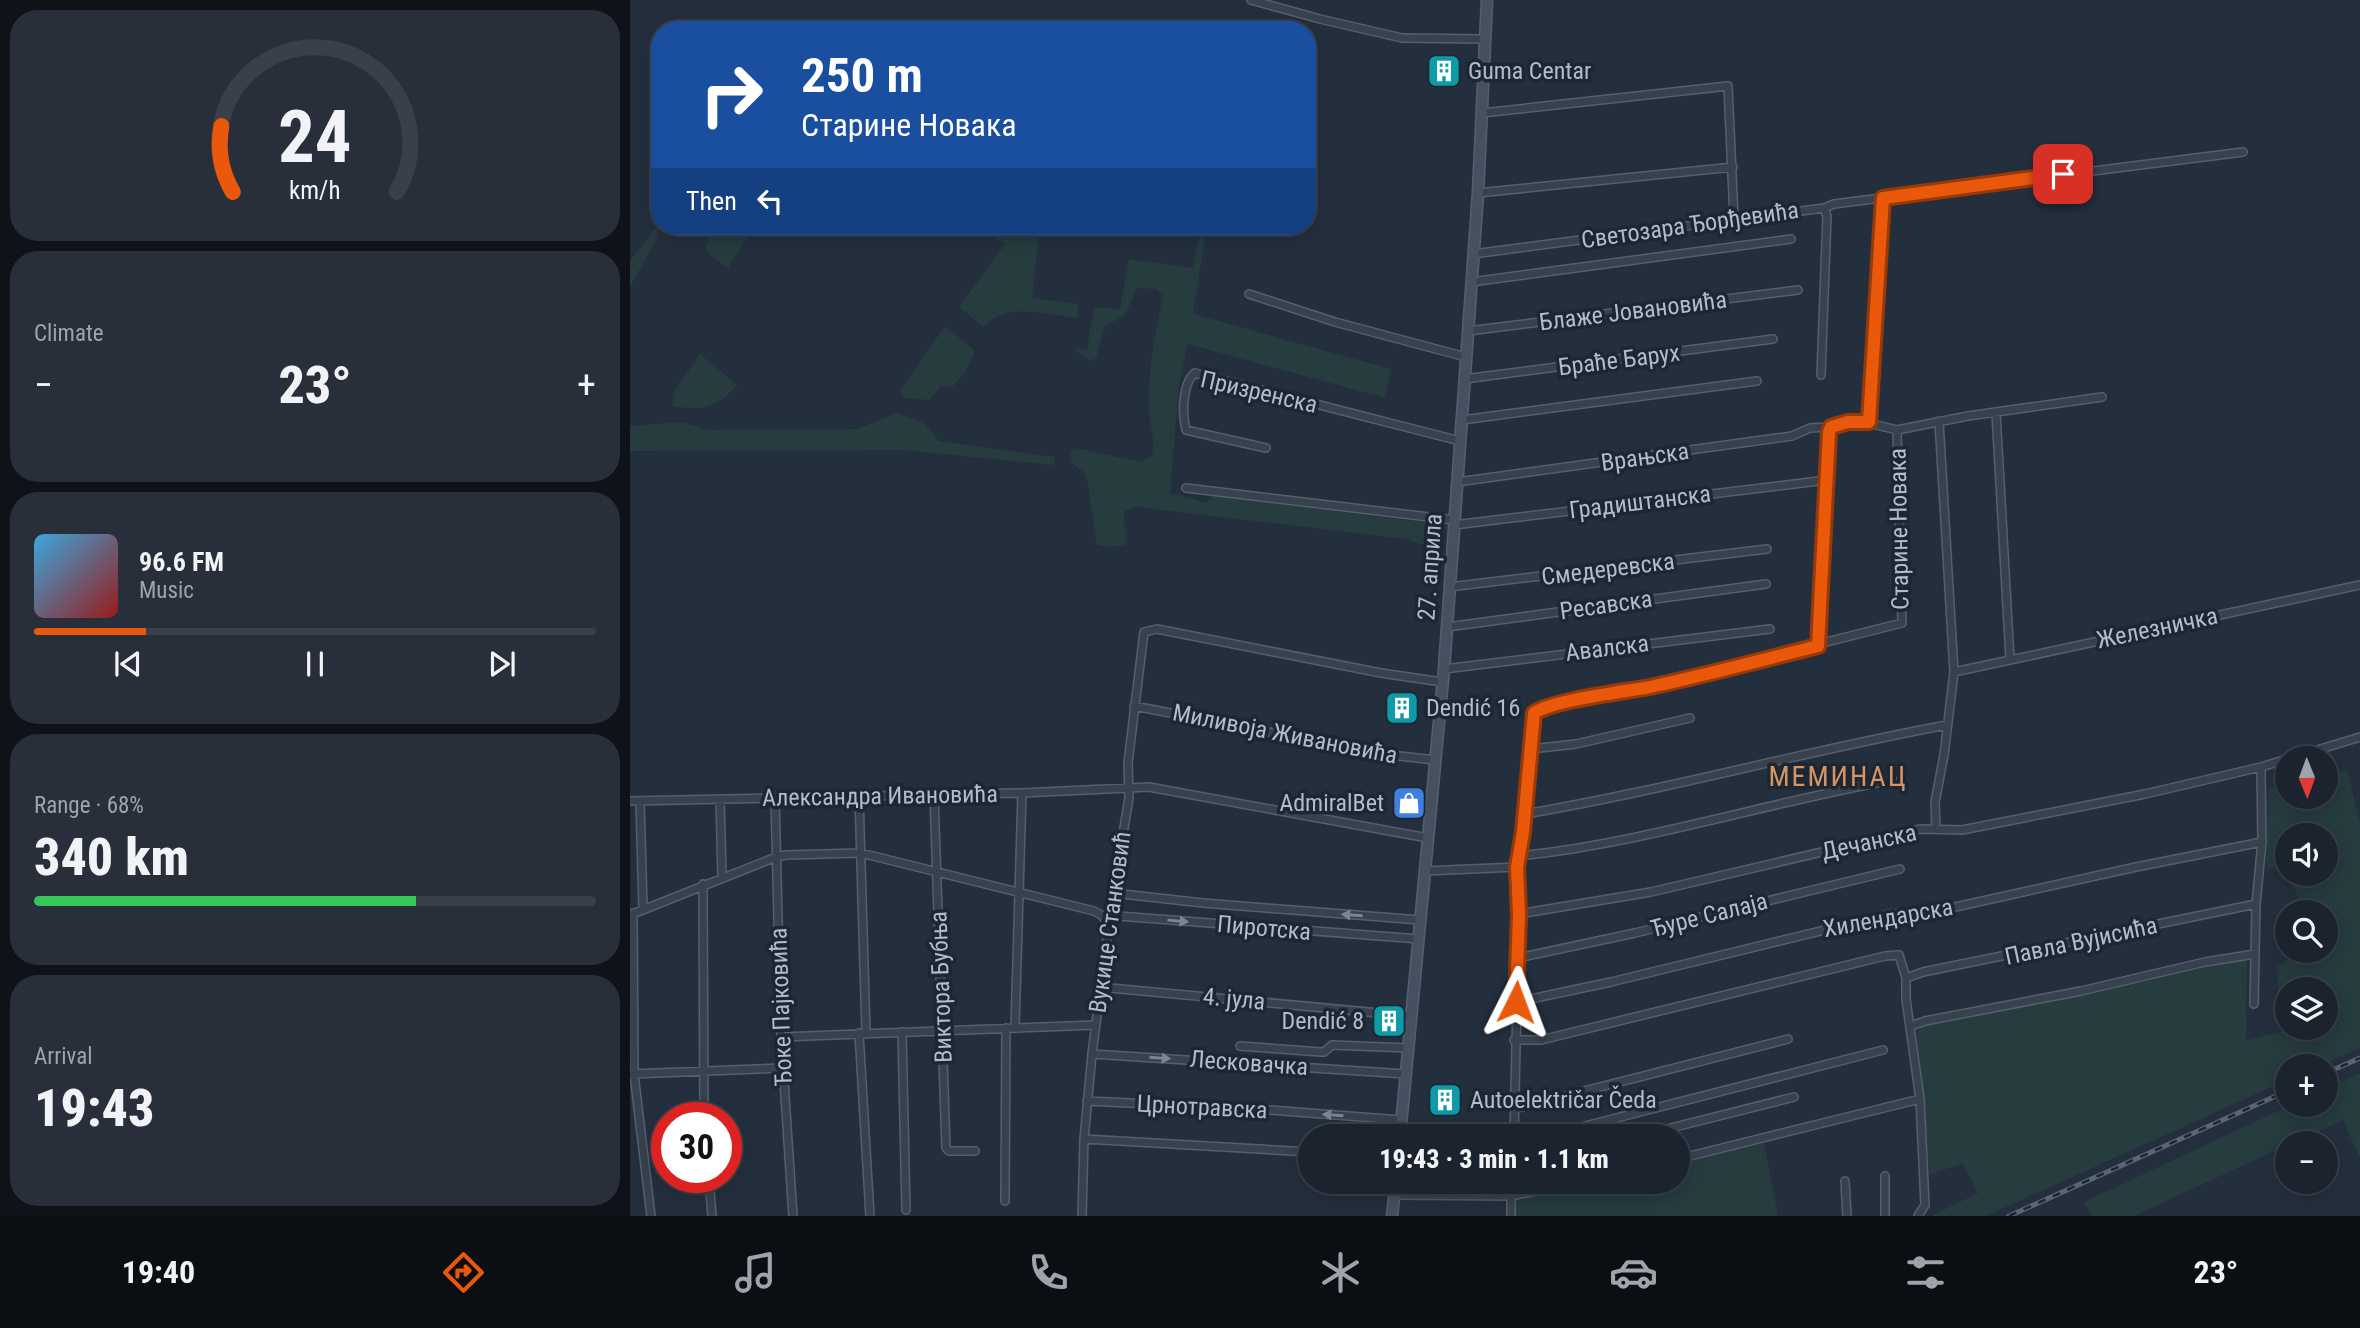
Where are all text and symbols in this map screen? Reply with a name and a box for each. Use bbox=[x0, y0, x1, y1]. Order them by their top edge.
text: 250 m bbox=[801, 47, 923, 104]
icon: right bbox=[686, 49, 777, 140]
building icon: Guma Centar bbox=[1425, 52, 1463, 90]
place label: Guma Centar bbox=[1468, 57, 1591, 85]
text: 24 bbox=[278, 94, 352, 180]
text: Старине Новака bbox=[801, 106, 1017, 144]
pin bbox=[2033, 144, 2093, 204]
icon: arrive bbox=[2044, 155, 2082, 193]
text: km/h bbox=[289, 175, 341, 204]
icon: left bbox=[751, 182, 789, 220]
text: Then bbox=[686, 186, 737, 216]
street label: Светозара Ђорђевића bbox=[1579, 196, 1801, 254]
street label: Блаже Јовановића bbox=[1538, 286, 1728, 336]
text: Climate bbox=[34, 320, 104, 347]
street label: Браће Барух bbox=[1557, 339, 1681, 381]
text: 23° bbox=[278, 355, 352, 416]
text: − bbox=[34, 363, 53, 407]
text: + bbox=[577, 363, 596, 407]
street label: Призренска bbox=[1198, 365, 1320, 419]
street label: Врањска bbox=[1599, 437, 1691, 477]
street label: Старине Новака bbox=[1884, 448, 1914, 610]
street label: Градиштанска bbox=[1568, 479, 1712, 525]
street label: 27. априла bbox=[1412, 513, 1448, 621]
text: 96.6 FM bbox=[139, 547, 224, 577]
street label: Смедеревска bbox=[1540, 547, 1676, 591]
text: Music bbox=[139, 577, 194, 604]
street label: Ресавска bbox=[1558, 585, 1654, 625]
street label: Железничка bbox=[2094, 602, 2220, 654]
street label: Авалска bbox=[1564, 629, 1650, 667]
icon: previous bbox=[109, 645, 147, 683]
icon: pause bbox=[296, 645, 334, 683]
icon: next bbox=[483, 645, 521, 683]
building icon: Dendić 16 bbox=[1383, 689, 1421, 727]
place label: Dendić 16 bbox=[1426, 694, 1520, 722]
street label: Миливоја Живановића bbox=[1170, 698, 1400, 770]
north arrow bbox=[2275, 746, 2338, 808]
map controls bbox=[2275, 746, 2338, 1194]
district label: МЕМИНАЦ bbox=[1768, 760, 1908, 793]
street label: Александра Ивановића bbox=[762, 780, 998, 812]
shop icon: AdmiralBet bbox=[1390, 784, 1428, 822]
place label: AdmiralBet bbox=[1279, 789, 1384, 817]
text: Range · 68% bbox=[34, 792, 144, 819]
street label: Дечанска bbox=[1819, 818, 1919, 866]
button: sound bbox=[2275, 823, 2338, 886]
text: 340 km bbox=[34, 827, 189, 888]
street label: Вукице Станковић bbox=[1083, 829, 1137, 1015]
street label: Ђуре Салаја bbox=[1648, 887, 1770, 943]
street label: Хилендарска bbox=[1821, 893, 1955, 943]
button: search bbox=[2275, 900, 2338, 963]
one-way arrow bbox=[1341, 909, 1363, 920]
street label: Пиротска bbox=[1216, 910, 1312, 946]
street label: Виктора Бубња bbox=[924, 911, 958, 1063]
street label: Павла Вујисића bbox=[2002, 911, 2160, 971]
one-way arrow bbox=[1167, 916, 1189, 927]
street label: Ђоке Пајковића bbox=[764, 927, 798, 1087]
position arrow bbox=[1479, 965, 1553, 1039]
button: layers bbox=[2275, 977, 2338, 1040]
street label: 4. јула bbox=[1202, 982, 1266, 1016]
building icon: Dendić 8 bbox=[1370, 1002, 1408, 1040]
place label: Dendić 8 bbox=[1282, 1007, 1364, 1035]
text: Arrival bbox=[34, 1043, 93, 1070]
street label: Лесковачка bbox=[1189, 1045, 1309, 1081]
one-way arrow bbox=[1149, 1052, 1171, 1063]
button: + bbox=[2275, 1054, 2338, 1117]
text: 19:43 bbox=[34, 1078, 154, 1139]
building icon: Autoelektričar Čeda bbox=[1426, 1081, 1464, 1119]
place label: Autoelektričar Čeda bbox=[1470, 1085, 1657, 1114]
street label: Црнотравска bbox=[1136, 1090, 1268, 1124]
speed limit sign: 30 bbox=[651, 1102, 742, 1193]
one-way arrow bbox=[1322, 1109, 1344, 1120]
button: − bbox=[2275, 1131, 2338, 1194]
text: 19:43 · 3 min · 1.1 km bbox=[1379, 1144, 1609, 1174]
icon: directions bbox=[439, 1248, 488, 1297]
icon: music bbox=[731, 1248, 780, 1297]
icon: phone bbox=[1024, 1248, 1073, 1297]
icon: climate bbox=[1316, 1248, 1365, 1297]
icon: car bbox=[1609, 1248, 1658, 1297]
icon: filters bbox=[1901, 1248, 1950, 1297]
text: 19:40 bbox=[122, 1253, 195, 1291]
text: 23° bbox=[2193, 1253, 2238, 1291]

